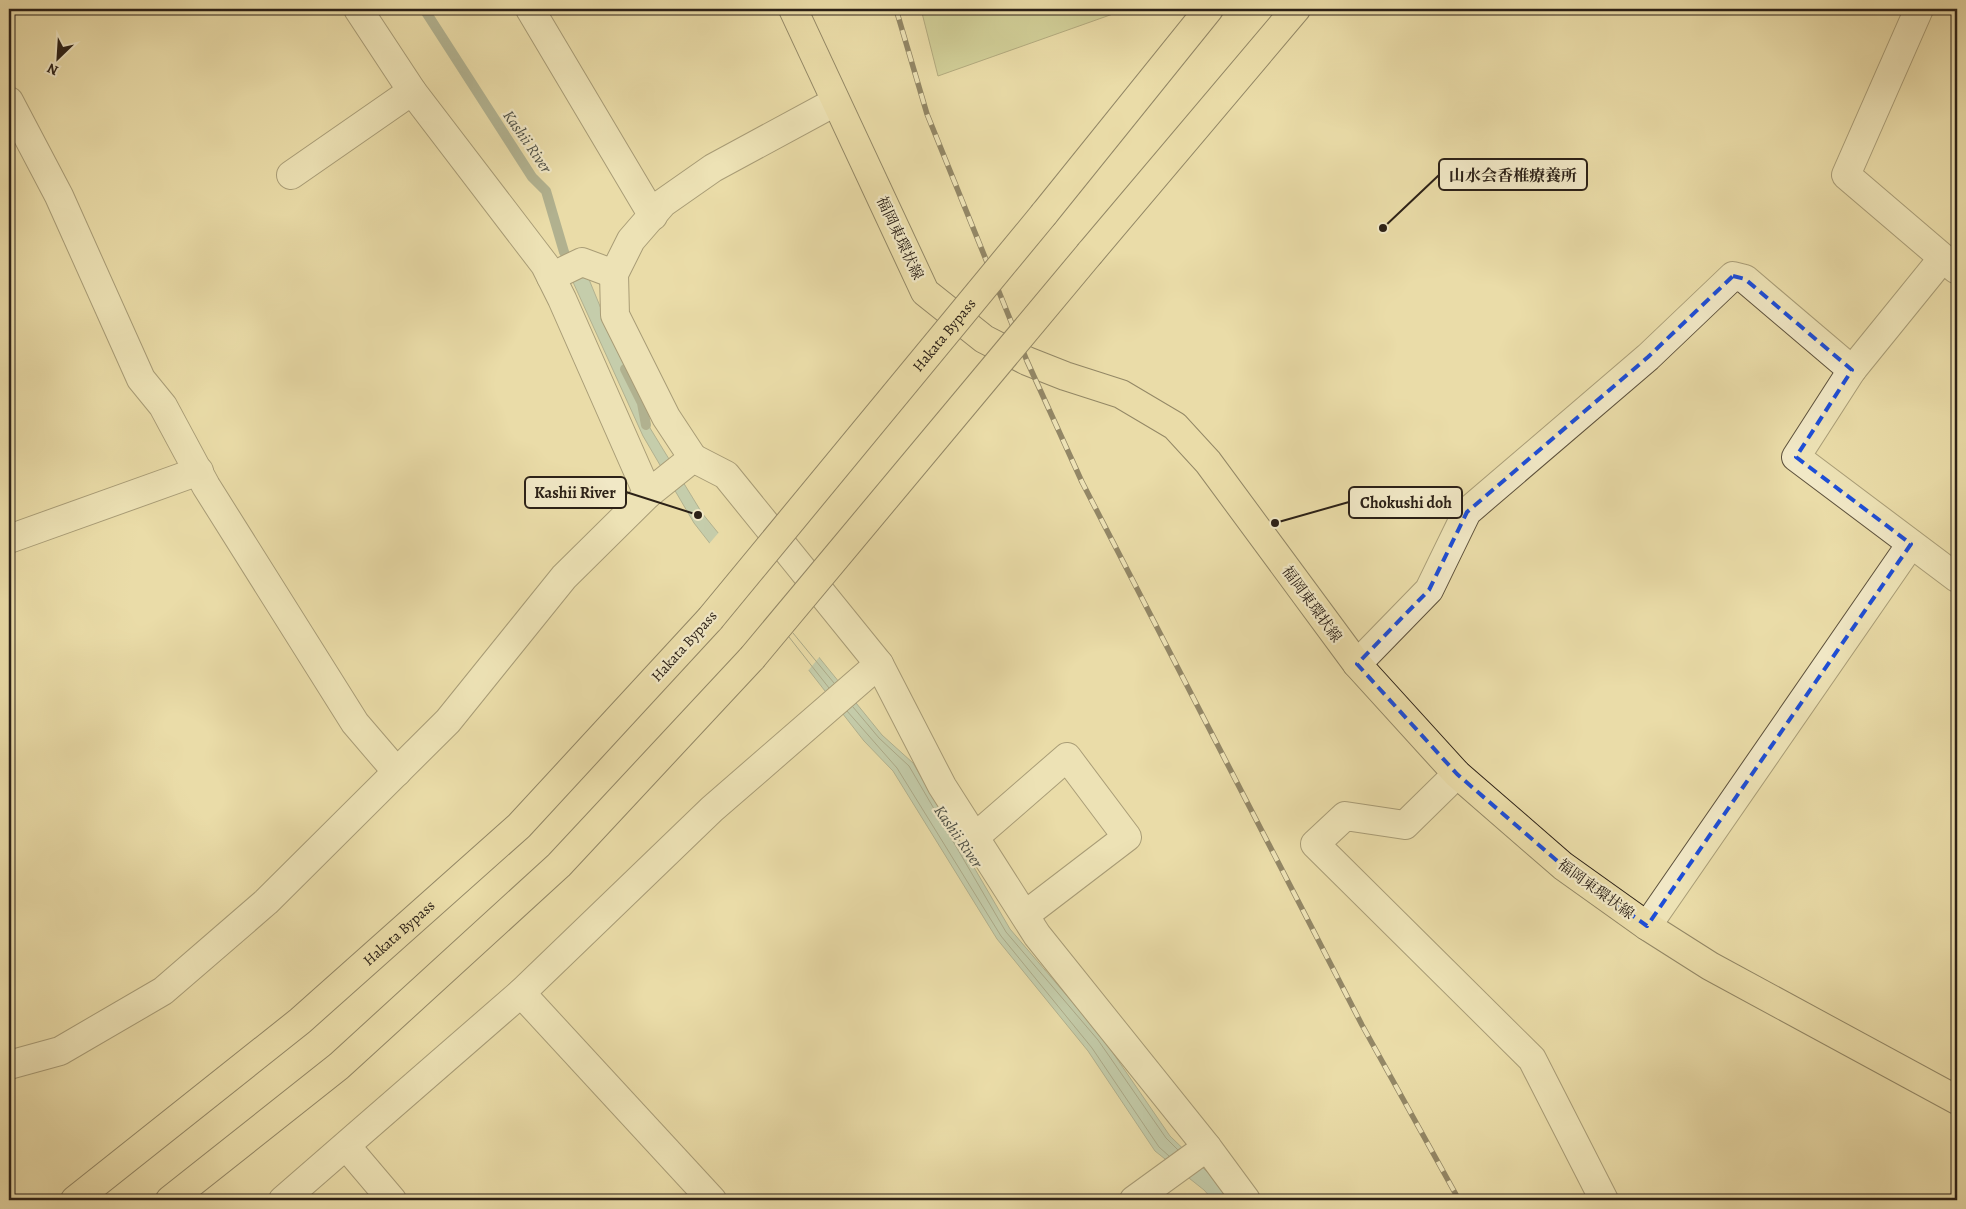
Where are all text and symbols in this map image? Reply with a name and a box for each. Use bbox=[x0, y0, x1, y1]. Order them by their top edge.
north arrow bbox=[32, 32, 82, 82]
text: N bbox=[44, 59, 61, 80]
water label: Kashii River bbox=[497, 106, 557, 178]
callout: 山水会香椎療養所 bbox=[1439, 159, 1587, 190]
text: 山水会香椎療養所 bbox=[1449, 165, 1577, 187]
street label: 福岡東環状線 bbox=[872, 193, 928, 283]
street label: Hakata Bypass bbox=[908, 294, 980, 376]
callout: Kashii River bbox=[525, 477, 626, 508]
text: Kashii River bbox=[534, 482, 616, 504]
callout: Chokushi doh bbox=[1349, 487, 1462, 518]
text: Chokushi doh bbox=[1360, 492, 1452, 514]
street label: 福岡東環状線 bbox=[1277, 562, 1347, 646]
street label: Hakata Bypass bbox=[647, 606, 721, 686]
water label: Kashii River bbox=[928, 801, 988, 873]
street label: 福岡東環状線 bbox=[1554, 854, 1638, 924]
street label: Hakata Bypass bbox=[359, 896, 439, 970]

